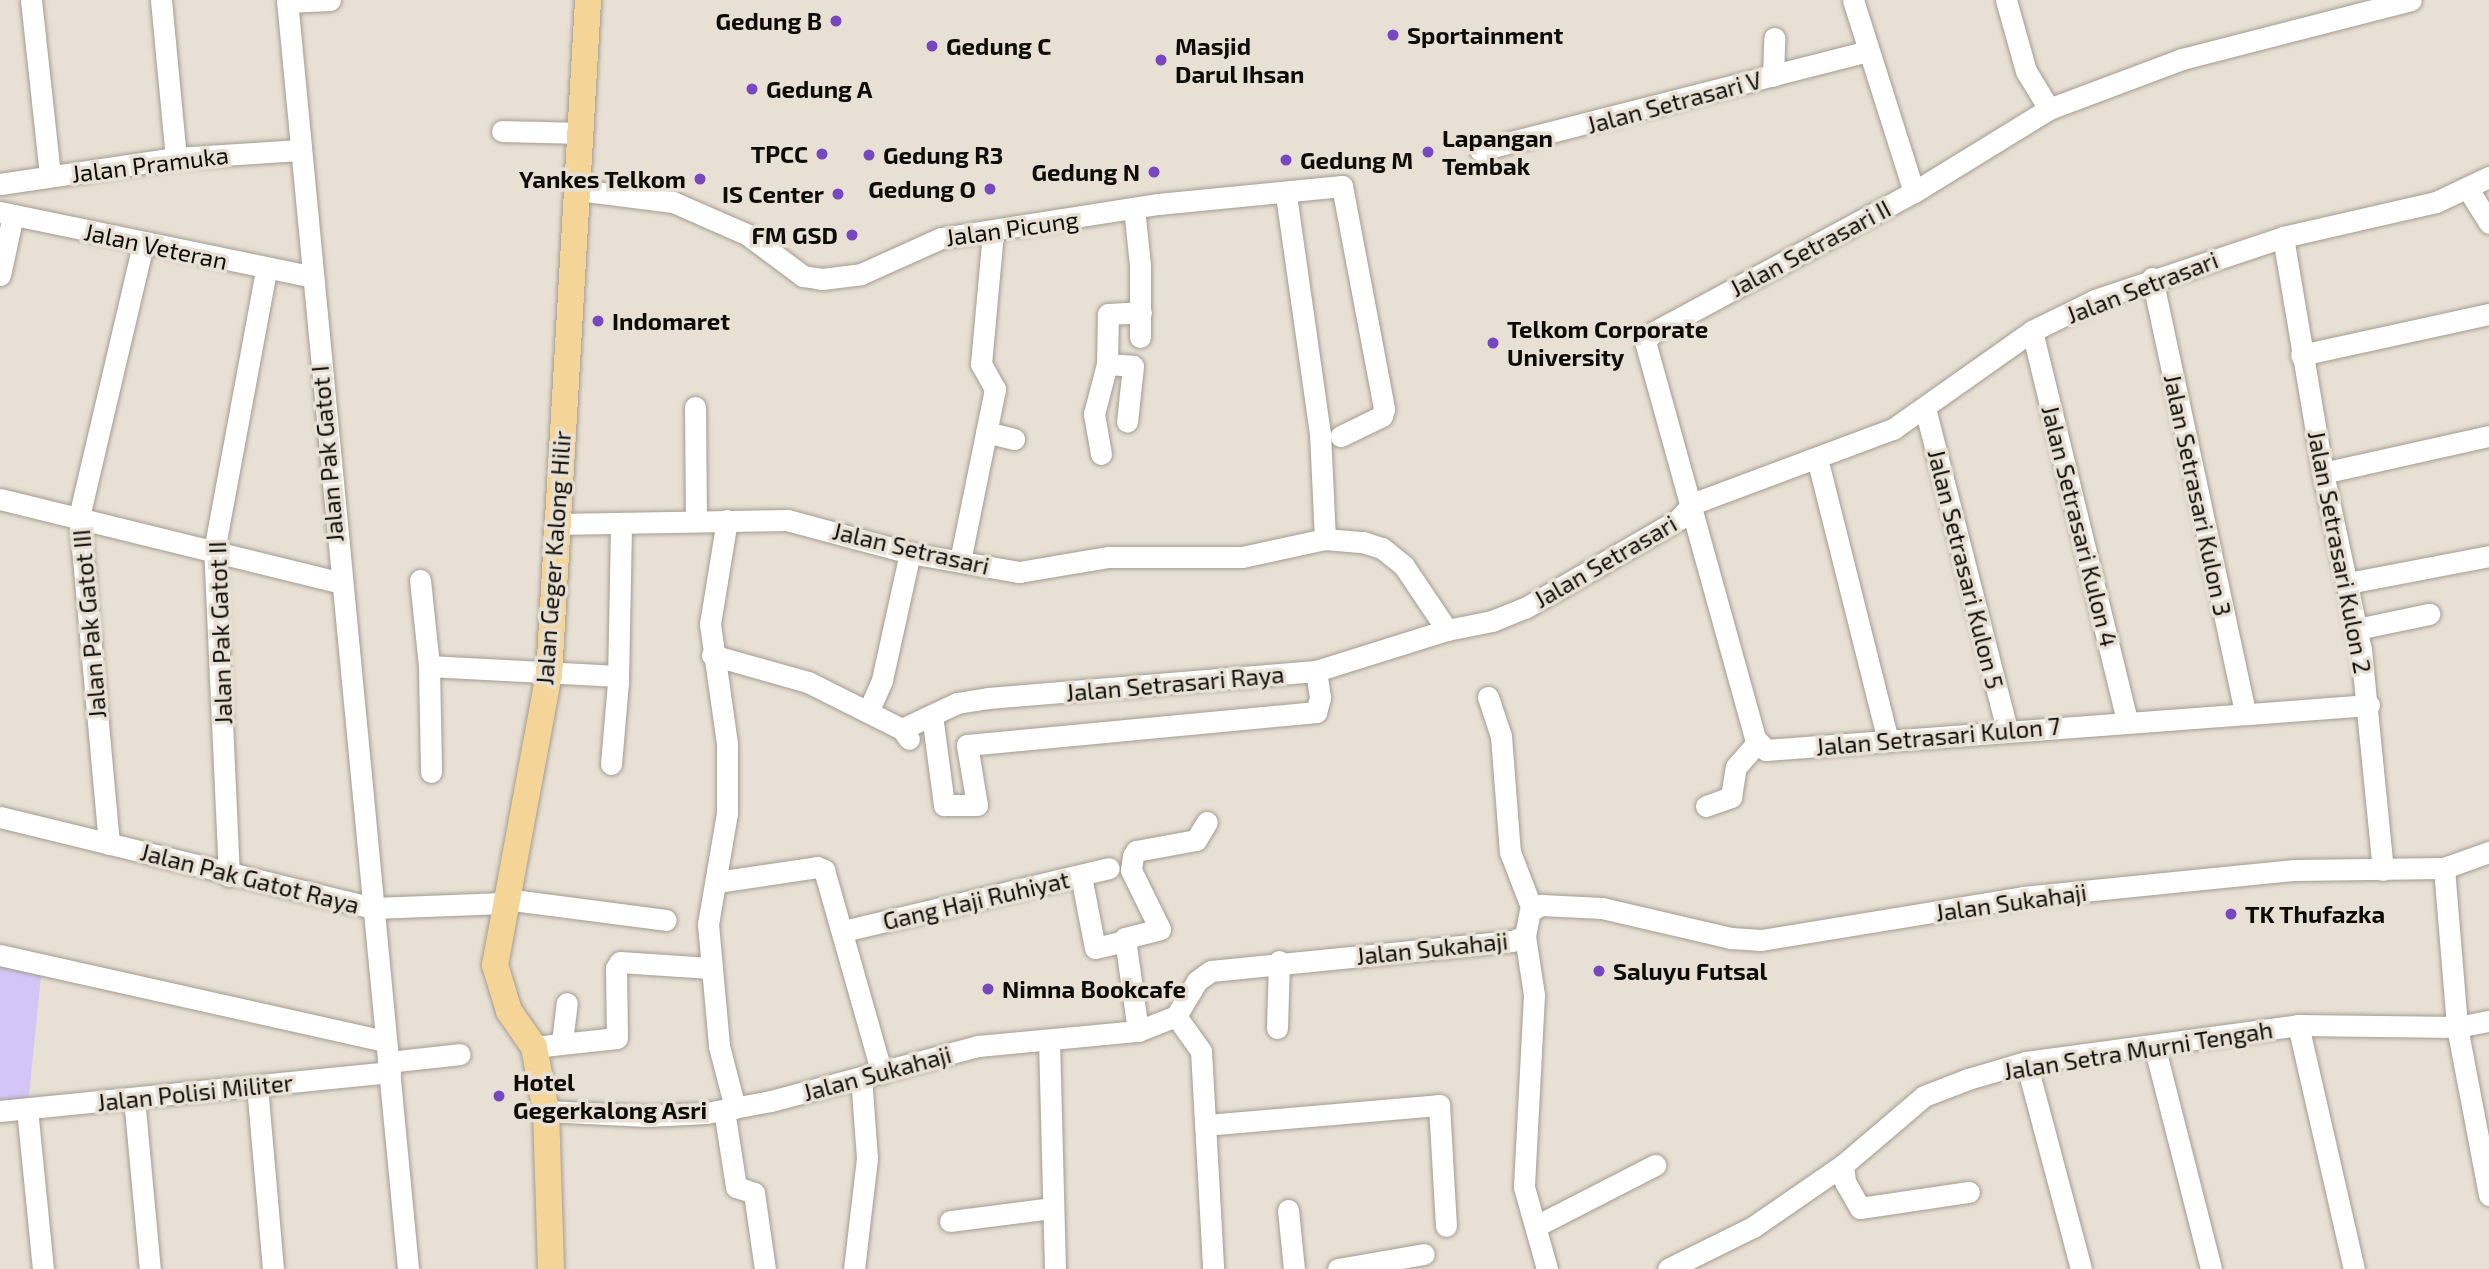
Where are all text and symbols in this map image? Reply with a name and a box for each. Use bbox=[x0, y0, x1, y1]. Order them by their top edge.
place label: Gedung B bbox=[715, 7, 822, 35]
marker: Gedung B bbox=[828, 13, 844, 29]
place label: Sportainment bbox=[1407, 21, 1563, 49]
marker: Sportainment bbox=[1385, 27, 1401, 43]
place label: Gedung C bbox=[946, 32, 1051, 60]
place label: Masjid Darul Ihsan bbox=[1175, 32, 1305, 88]
marker: Gedung C bbox=[924, 38, 940, 54]
marker: Masjid Darul Ihsan bbox=[1153, 52, 1169, 68]
street label: Jalan Setrasari V bbox=[1583, 65, 1765, 139]
place label: Gedung A bbox=[766, 75, 873, 103]
marker: Gedung A bbox=[744, 81, 760, 97]
place label: Lapangan Tembak bbox=[1442, 124, 1553, 180]
street label: Jalan Pramuka bbox=[70, 140, 230, 188]
place label: TPCC bbox=[751, 140, 808, 168]
place label: Gedung R3 bbox=[883, 141, 1003, 169]
marker: Lapangan Tembak bbox=[1420, 144, 1436, 160]
marker: TPCC bbox=[814, 146, 830, 162]
place label: Gedung M bbox=[1300, 146, 1413, 174]
marker: Gedung R3 bbox=[861, 147, 877, 163]
marker: Gedung M bbox=[1278, 152, 1294, 168]
place label: Gedung N bbox=[1031, 158, 1140, 186]
marker: Gedung N bbox=[1146, 164, 1162, 180]
place label: Yankes Telkom bbox=[519, 165, 686, 193]
marker: Yankes Telkom bbox=[692, 171, 708, 187]
place label: Gedung O bbox=[868, 175, 976, 203]
place label: IS Center bbox=[722, 180, 824, 208]
marker: Gedung O bbox=[982, 181, 998, 197]
marker: IS Center bbox=[830, 186, 846, 202]
street label: Jalan Setrasari II bbox=[1725, 193, 1895, 303]
street label: Jalan Picung bbox=[944, 204, 1080, 252]
street label: Jalan Veteran bbox=[81, 217, 231, 275]
place label: FM GSD bbox=[751, 221, 838, 249]
marker: FM GSD bbox=[844, 227, 860, 243]
street label: Jalan Setrasari bbox=[2062, 245, 2222, 329]
place label: Indomaret bbox=[612, 307, 730, 335]
marker: Indomaret bbox=[590, 313, 606, 329]
place label: Telkom Corporate University bbox=[1507, 315, 1708, 371]
marker: Telkom Corporate University bbox=[1485, 335, 1501, 351]
street label: Jalan Pak Gatot I bbox=[305, 364, 349, 544]
street label: Jalan Setrasari Kulon 3 bbox=[2158, 371, 2238, 619]
street label: Jalan Setrasari Kulon 4 bbox=[2036, 402, 2124, 650]
street label: Jalan Setrasari Kulon 2 bbox=[2302, 428, 2378, 676]
street label: Jalan Geger Kalong Hilir bbox=[530, 430, 576, 686]
street label: Jalan Setrasari Kulon 5 bbox=[1922, 446, 2010, 692]
street label: Jalan Setrasari bbox=[1528, 508, 1682, 614]
street label: Jalan Setrasari bbox=[830, 516, 992, 580]
street label: Jalan Pak Gatot III bbox=[66, 528, 112, 720]
street label: Jalan Pak Gatot II bbox=[202, 541, 238, 725]
street label: Jalan Setrasari Raya bbox=[1065, 659, 1285, 707]
street label: Jalan Setrasari Kulon 7 bbox=[1814, 711, 2062, 761]
street label: Jalan Pak Gatot Raya bbox=[137, 837, 363, 919]
street label: Gang Haji Ruhiyat bbox=[880, 865, 1072, 935]
street label: Jalan Sukahaji bbox=[1933, 877, 2089, 927]
place label: TK Thufazka bbox=[2245, 900, 2386, 928]
marker: TK Thufazka bbox=[2223, 906, 2239, 922]
street label: Jalan Sukahaji bbox=[1355, 926, 1509, 970]
place label: Saluyu Futsal bbox=[1613, 957, 1767, 985]
marker: Saluyu Futsal bbox=[1591, 963, 1607, 979]
place label: Nimna Bookcafe bbox=[1002, 975, 1186, 1003]
marker: Nimna Bookcafe bbox=[980, 981, 996, 997]
street label: Jalan Setra Murni Tengah bbox=[2001, 1014, 2275, 1086]
street label: Jalan Sukahaji bbox=[800, 1039, 954, 1107]
street label: Jalan Polisi Militer bbox=[96, 1067, 294, 1117]
place label: Hotel Gegerkalong Asri bbox=[513, 1068, 708, 1124]
marker: Hotel Gegerkalong Asri bbox=[491, 1088, 507, 1104]

